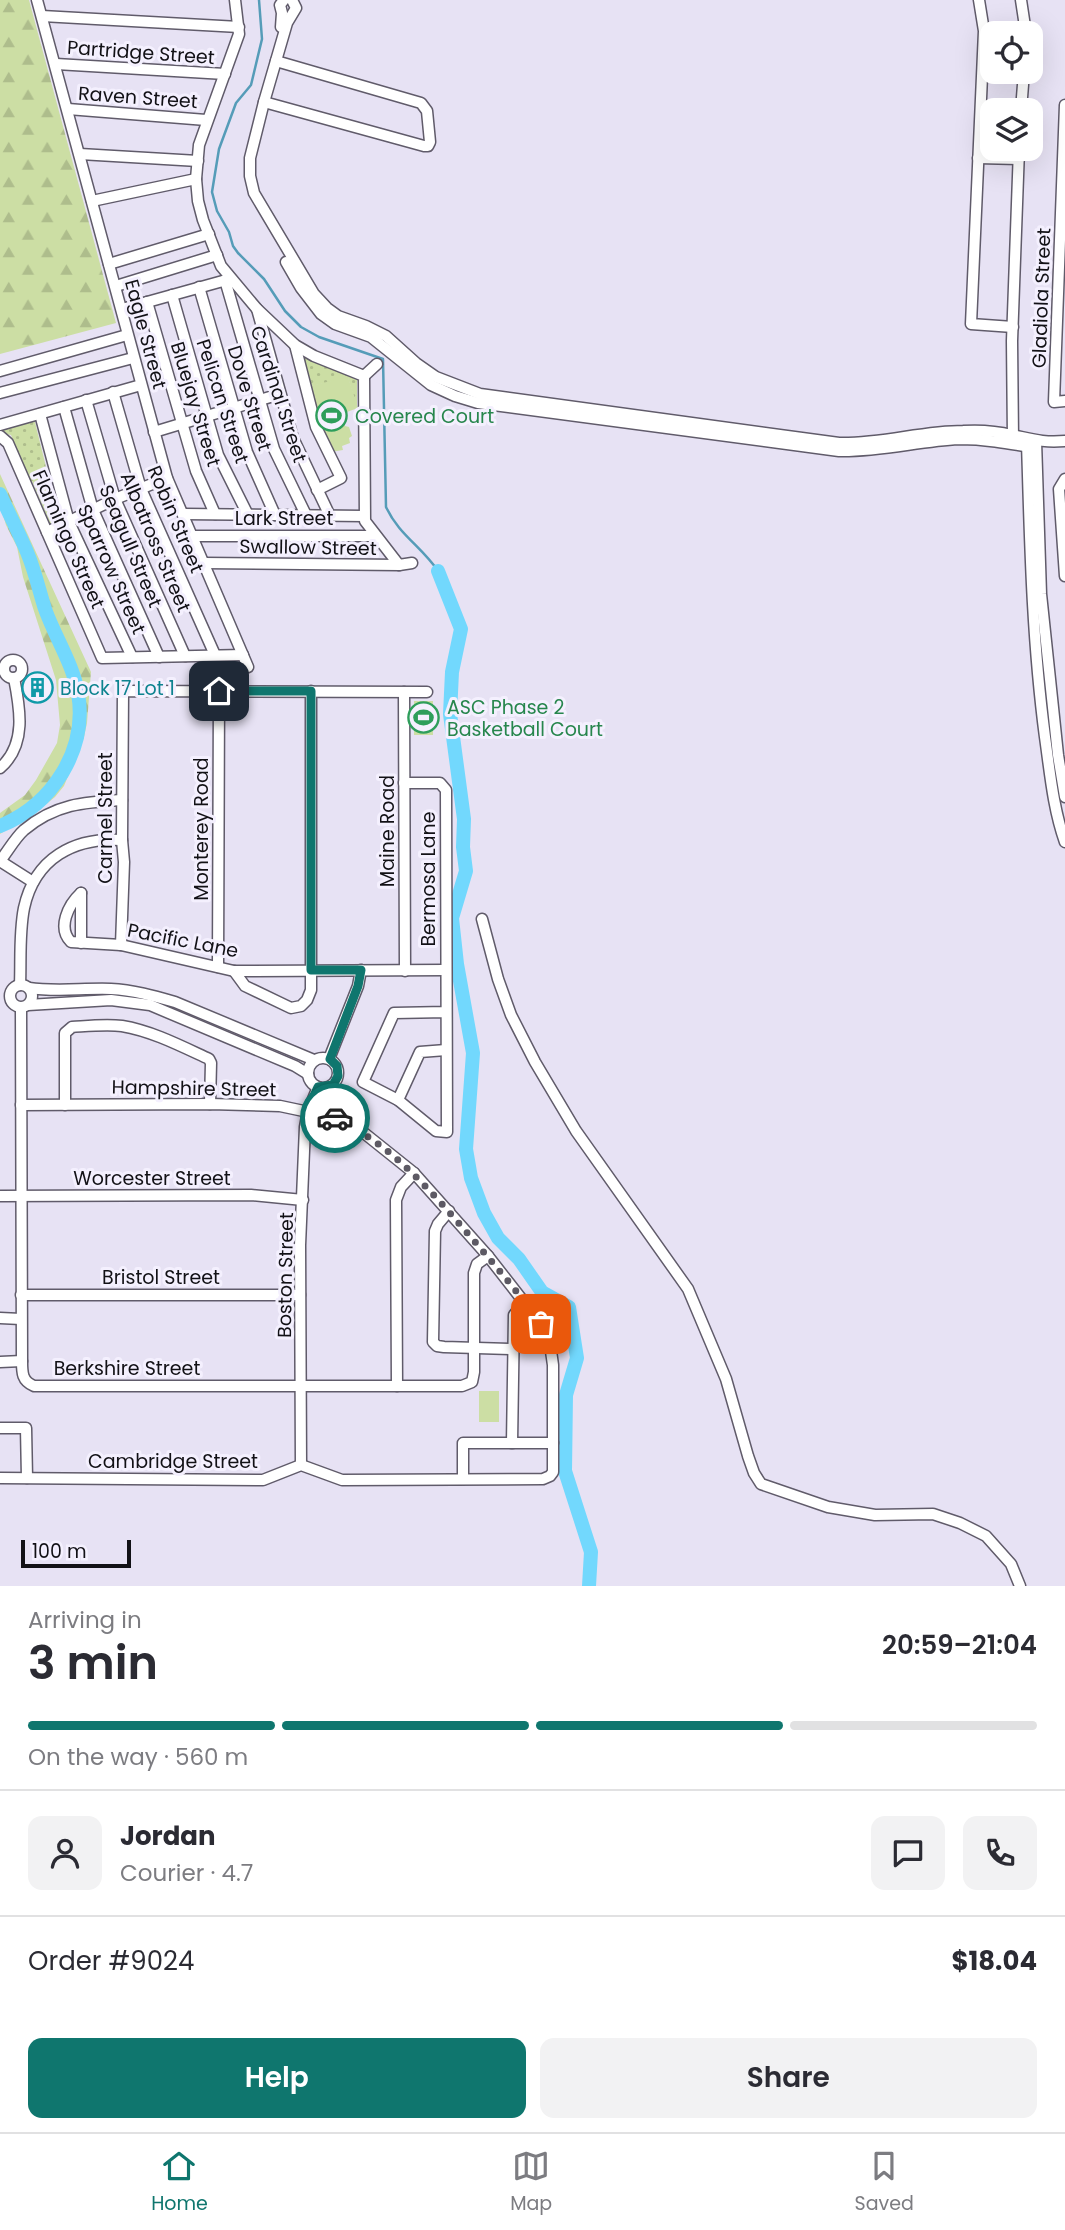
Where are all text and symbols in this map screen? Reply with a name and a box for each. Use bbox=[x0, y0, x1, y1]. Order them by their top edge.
map controls bbox=[980, 21, 1043, 161]
button: locate bbox=[980, 21, 1043, 84]
street label: Partridge Street bbox=[66, 34, 216, 71]
street label: Raven Street bbox=[77, 80, 199, 115]
button: layers bbox=[980, 98, 1043, 161]
street label: Gladiola Street bbox=[1026, 227, 1057, 369]
street label: Eagle Street bbox=[118, 276, 173, 392]
street label: Cardinal Street bbox=[244, 322, 313, 466]
street label: Pelican Street bbox=[190, 335, 255, 467]
street label: Bluejay Street bbox=[164, 338, 227, 470]
street label: Dove Street bbox=[221, 342, 278, 454]
sports icon: Covered Court bbox=[315, 399, 349, 433]
place label: Covered Court bbox=[355, 403, 494, 430]
street label: Robin Street bbox=[141, 461, 210, 577]
street label: Flamingo Street bbox=[26, 466, 111, 613]
street label: Albatross Street bbox=[114, 468, 197, 617]
street label: Seagull Street bbox=[93, 481, 169, 612]
street label: Sparrow Street bbox=[71, 500, 152, 638]
street label: Lark Street bbox=[235, 505, 333, 532]
street label: Swallow Street bbox=[239, 533, 377, 562]
pin bbox=[189, 661, 249, 721]
building icon: Block 17 Lot 1 bbox=[20, 671, 54, 705]
icon: home bbox=[200, 672, 238, 710]
place label: Block 17 Lot 1 bbox=[60, 675, 175, 702]
place label: ASC Phase 2 Basketball Court bbox=[447, 694, 603, 743]
sports icon: ASC Phase 2 Basketball Court bbox=[407, 701, 441, 735]
street label: Carmel Street bbox=[92, 752, 119, 884]
street label: Monterey Road bbox=[188, 757, 215, 901]
street label: Maine Road bbox=[374, 775, 401, 887]
street label: Bermosa Lane bbox=[415, 811, 442, 947]
street label: Pacific Lane bbox=[125, 916, 241, 964]
street label: Hampshire Street bbox=[111, 1074, 277, 1103]
courier bbox=[300, 1083, 370, 1153]
icon: car bbox=[316, 1099, 354, 1137]
street label: Worcester Street bbox=[73, 1165, 231, 1192]
street label: Boston Street bbox=[271, 1212, 300, 1338]
street label: Bristol Street bbox=[102, 1264, 220, 1291]
pin bbox=[511, 1294, 571, 1354]
icon: bag bbox=[522, 1305, 560, 1343]
street label: Berkshire Street bbox=[54, 1355, 200, 1382]
street label: Cambridge Street bbox=[88, 1448, 258, 1475]
scale bar bbox=[21, 1537, 131, 1569]
text: 100 m bbox=[32, 1538, 87, 1565]
text: Arriving in bbox=[28, 1604, 142, 1636]
text: 20:59–21:04 bbox=[882, 1627, 1037, 1663]
text: 3 min bbox=[28, 1631, 158, 1695]
text: On the way · 560 m bbox=[28, 1741, 248, 1773]
button: person bbox=[28, 1816, 102, 1890]
button: chat bbox=[871, 1816, 945, 1890]
button: phone bbox=[963, 1816, 1037, 1890]
text: Jordan bbox=[120, 1818, 216, 1854]
text: Courier · 4.7 bbox=[120, 1857, 253, 1889]
text: Order #9024 bbox=[28, 1943, 194, 1979]
text: $18.04 bbox=[951, 1943, 1037, 1979]
button: Help bbox=[28, 2038, 526, 2118]
button: Share bbox=[540, 2038, 1037, 2118]
tab: Home bbox=[151, 2147, 208, 2218]
tab: Map bbox=[510, 2147, 552, 2218]
tab: Saved bbox=[855, 2147, 914, 2218]

